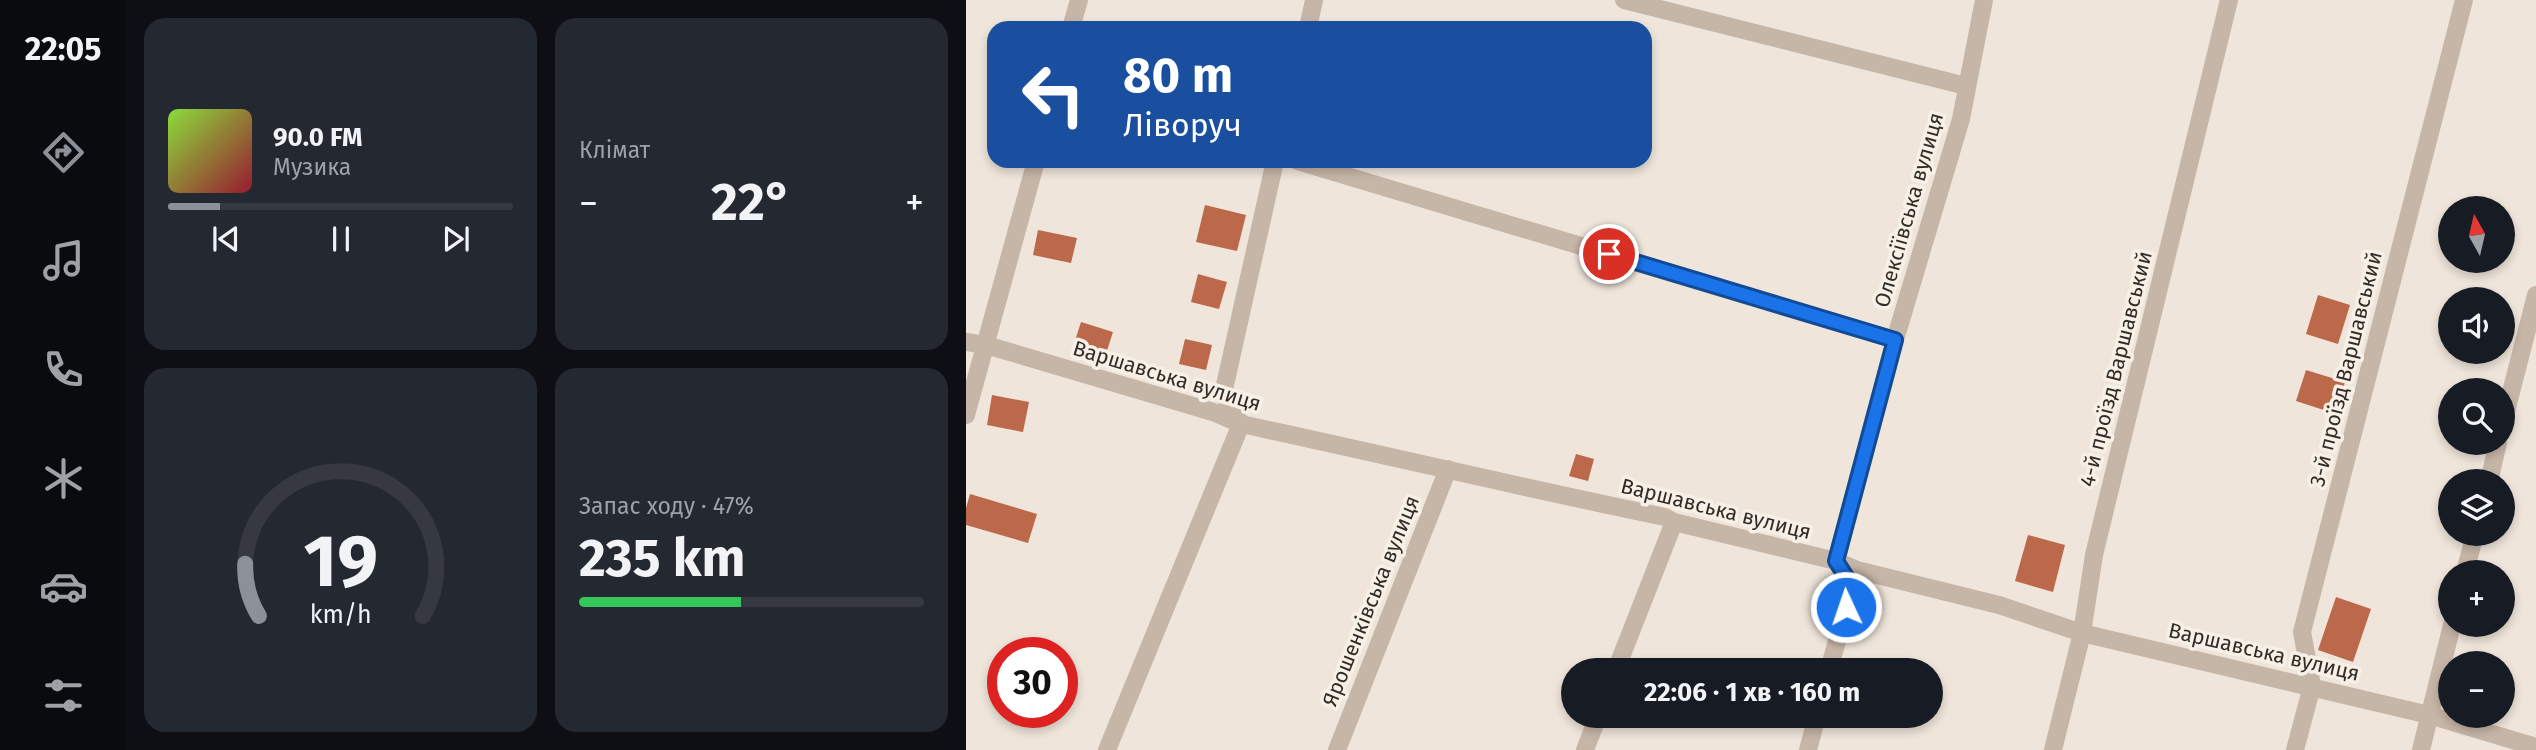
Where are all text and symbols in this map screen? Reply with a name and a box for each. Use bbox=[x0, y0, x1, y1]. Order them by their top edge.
text: 22:05 bbox=[25, 30, 101, 68]
text: 80 m bbox=[1123, 46, 1233, 105]
icon: left bbox=[1008, 49, 1099, 140]
text: Ліворуч bbox=[1123, 106, 1242, 144]
street label: Олексіївська вулиця bbox=[1869, 110, 1949, 310]
text: 90.0 FM bbox=[273, 122, 362, 153]
icon: directions bbox=[39, 128, 88, 177]
text: Клімат bbox=[579, 136, 650, 164]
text: Музика bbox=[273, 153, 351, 181]
text: 22° bbox=[711, 171, 792, 234]
text: − bbox=[579, 180, 598, 226]
text: + bbox=[905, 180, 924, 226]
north arrow bbox=[2438, 196, 2515, 273]
map controls bbox=[2438, 196, 2515, 728]
icon: previous bbox=[207, 220, 245, 258]
icon: pause bbox=[322, 220, 360, 258]
icon: next bbox=[437, 220, 475, 258]
pin bbox=[1579, 224, 1639, 284]
icon: arrive bbox=[1590, 235, 1628, 273]
icon: music bbox=[39, 236, 88, 285]
street label: 4-й проїзд Варшавський bbox=[2074, 248, 2158, 490]
street label: 3-й проїзд Варшавський bbox=[2304, 249, 2388, 489]
button: sound bbox=[2438, 287, 2515, 364]
street label: Варшавська вулиця bbox=[1070, 335, 1264, 417]
icon: phone bbox=[39, 345, 88, 394]
button: search bbox=[2438, 378, 2515, 455]
icon: climate bbox=[39, 454, 88, 503]
button: layers bbox=[2438, 469, 2515, 546]
street label: Варшавська вулиця bbox=[1618, 473, 1814, 545]
text: Запас ходу · 47% bbox=[579, 492, 754, 520]
street label: Ярошенківська вулиця bbox=[1317, 492, 1425, 710]
text: 19 bbox=[303, 518, 378, 605]
text: 235 km bbox=[579, 527, 746, 590]
button: + bbox=[2438, 560, 2515, 637]
icon: car bbox=[39, 562, 88, 611]
position arrow bbox=[1809, 570, 1883, 644]
text: km/h bbox=[310, 600, 371, 630]
street label: Варшавська вулиця bbox=[2166, 617, 2362, 687]
speed limit sign: 30 bbox=[987, 637, 1078, 728]
button: − bbox=[2438, 651, 2515, 728]
icon: filters bbox=[39, 671, 88, 720]
text: 22:06 · 1 хв · 160 m bbox=[1644, 677, 1860, 708]

